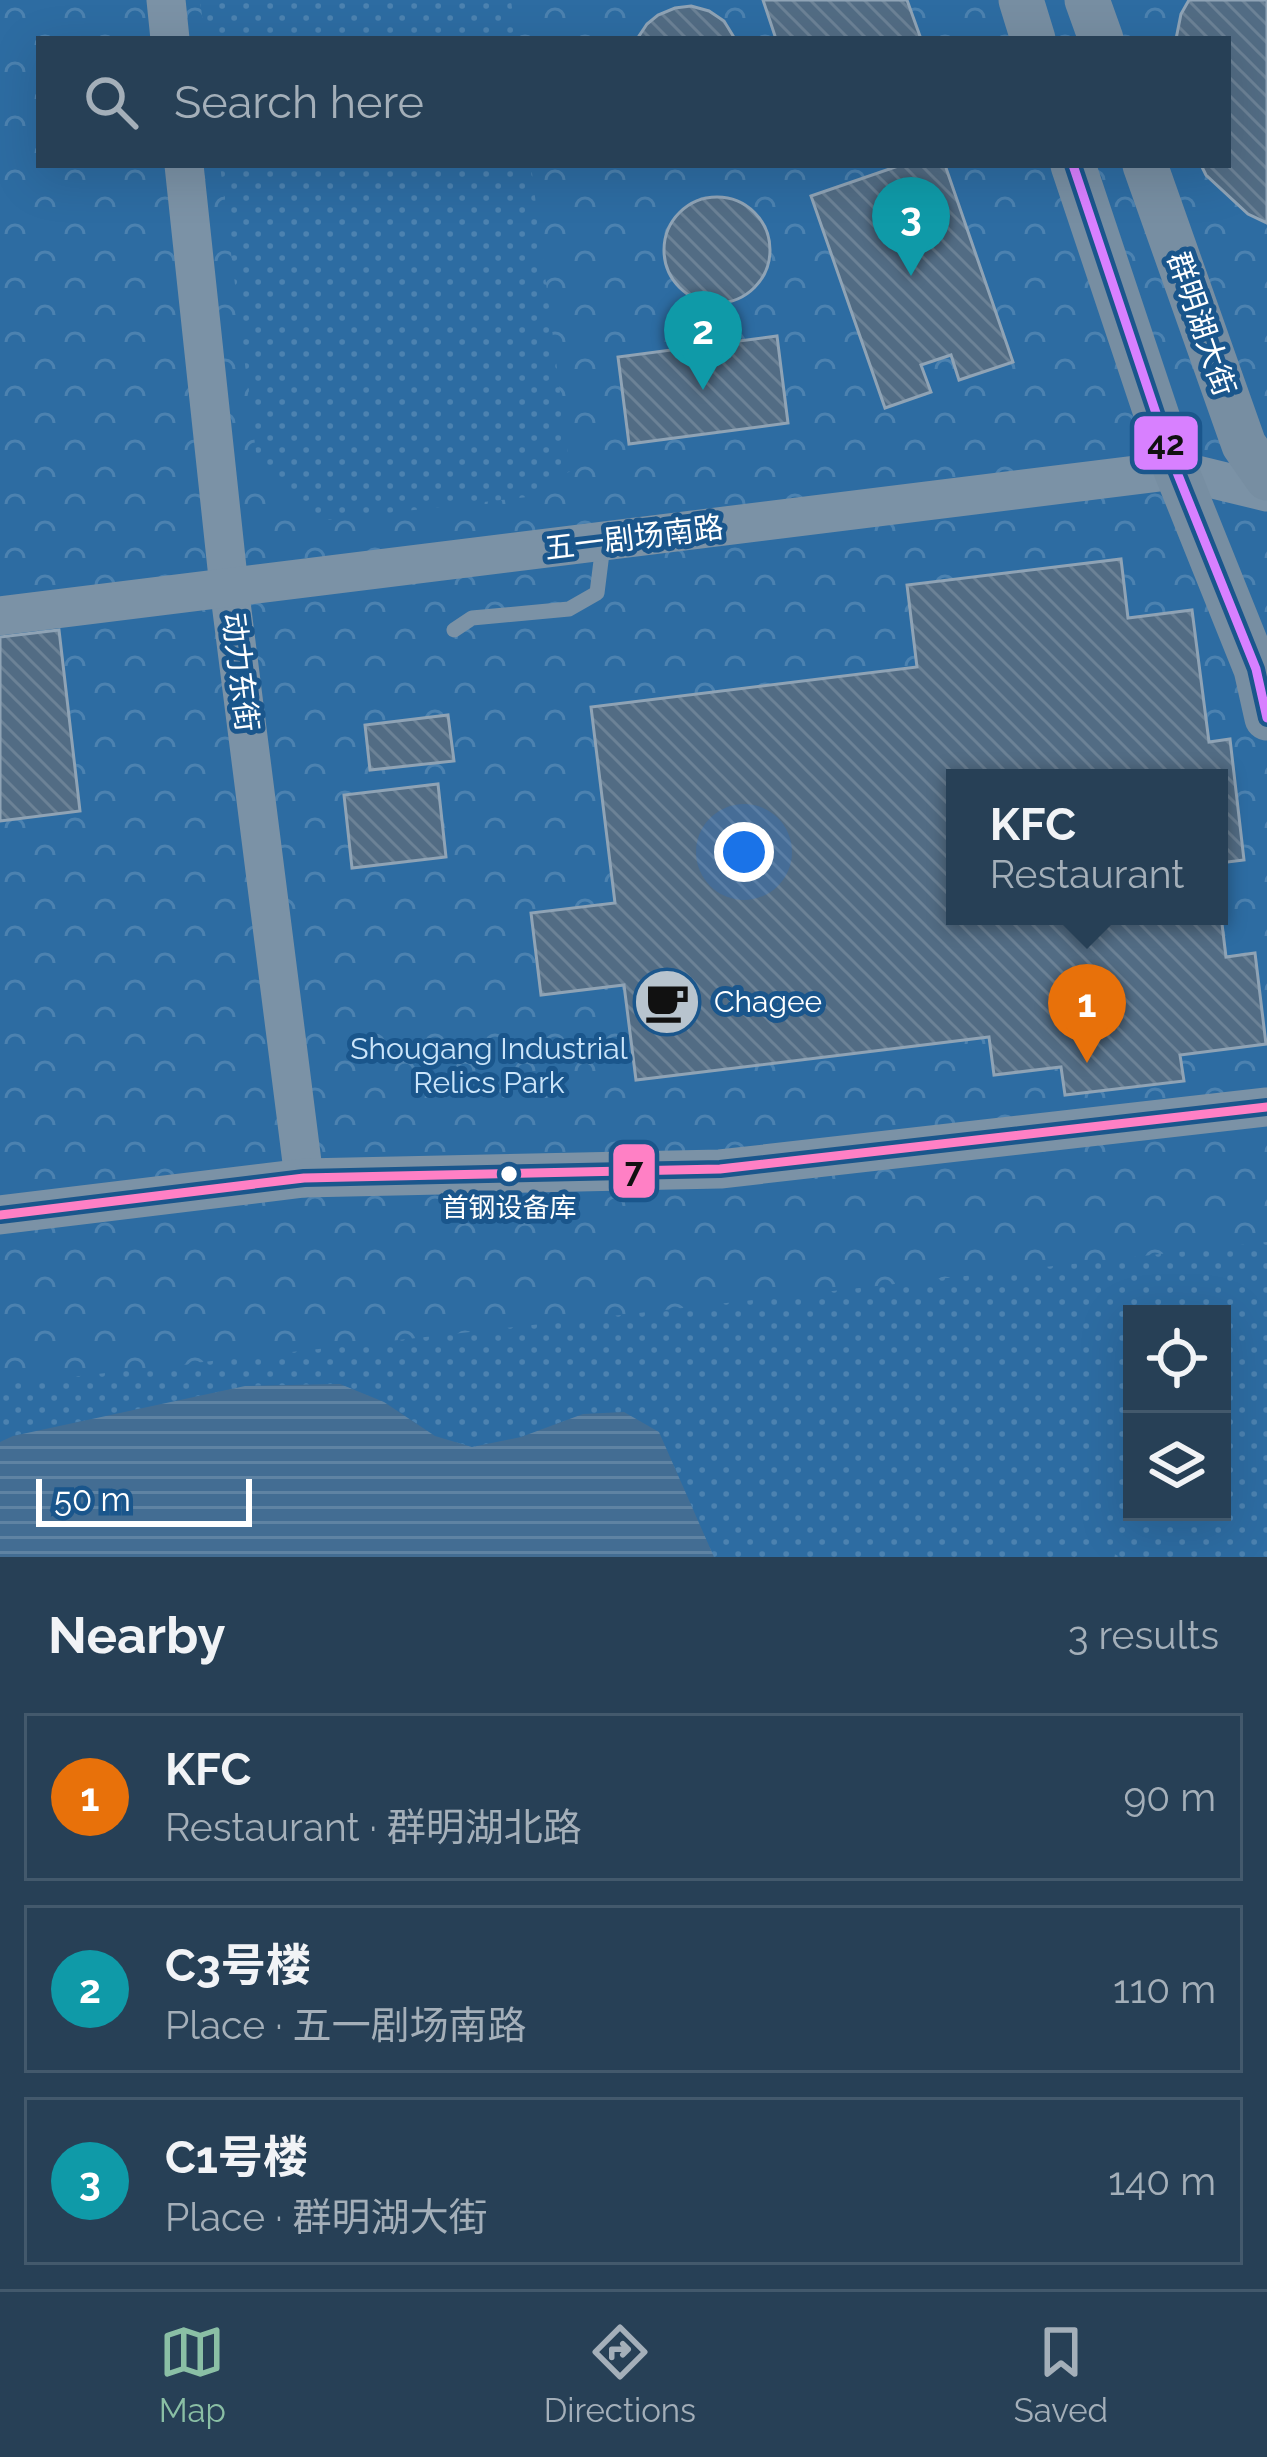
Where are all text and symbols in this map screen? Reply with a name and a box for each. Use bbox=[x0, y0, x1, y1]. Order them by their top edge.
search box bbox=[36, 36, 1231, 168]
icon: search bbox=[78, 69, 144, 135]
text: Search here bbox=[174, 76, 424, 129]
pin: 3 bbox=[872, 177, 950, 276]
street label: 群明湖大街 bbox=[1161, 247, 1242, 400]
pin: 2 bbox=[664, 291, 742, 390]
line badge: 42 bbox=[1132, 414, 1200, 472]
text: 42 bbox=[1147, 424, 1185, 463]
street label: 五一剧场南路 bbox=[542, 509, 725, 566]
street label: 动力东街 bbox=[216, 610, 265, 734]
popup bbox=[946, 769, 1228, 925]
text: KFC bbox=[990, 798, 1076, 851]
your location bbox=[714, 822, 774, 882]
text: Restaurant bbox=[990, 851, 1184, 897]
pin: 1 bbox=[1048, 964, 1126, 1063]
cafe icon: Chagee bbox=[632, 967, 702, 1037]
place label: Chagee bbox=[714, 984, 822, 1019]
park label: Shougang Industrial Relics Park bbox=[350, 1031, 629, 1100]
line badge: 7 bbox=[611, 1142, 657, 1200]
text: 7 bbox=[625, 1151, 644, 1190]
marker: 首钢设备库 bbox=[498, 1163, 520, 1185]
place label: 首钢设备库 bbox=[442, 1192, 577, 1223]
map controls bbox=[1123, 1305, 1231, 1521]
button: locate bbox=[1123, 1305, 1231, 1413]
button: layers bbox=[1123, 1413, 1231, 1521]
scale bar bbox=[36, 1473, 252, 1526]
text: 50 m bbox=[54, 1480, 131, 1519]
text: Nearby bbox=[48, 1605, 225, 1665]
text: 3 results bbox=[1068, 1612, 1219, 1658]
text: KFC bbox=[165, 1743, 251, 1796]
text: 1 bbox=[80, 1774, 100, 1820]
text: 90 m bbox=[1123, 1774, 1216, 1820]
text: Restaurant · 群明湖北路 bbox=[165, 1804, 582, 1850]
text: C3号楼 bbox=[165, 1939, 311, 1992]
text: 2 bbox=[79, 1966, 101, 2012]
text: 110 m bbox=[1113, 1966, 1216, 2012]
text: Place · 五一剧场南路 bbox=[165, 2002, 527, 2048]
text: C1号楼 bbox=[165, 2131, 308, 2184]
text: 3 bbox=[79, 2158, 101, 2204]
text: 140 m bbox=[1108, 2158, 1216, 2204]
text: Place · 群明湖大街 bbox=[165, 2194, 488, 2240]
tab: Map bbox=[159, 2319, 226, 2430]
tab: Directions bbox=[544, 2319, 696, 2430]
tab: Saved bbox=[1014, 2319, 1108, 2430]

